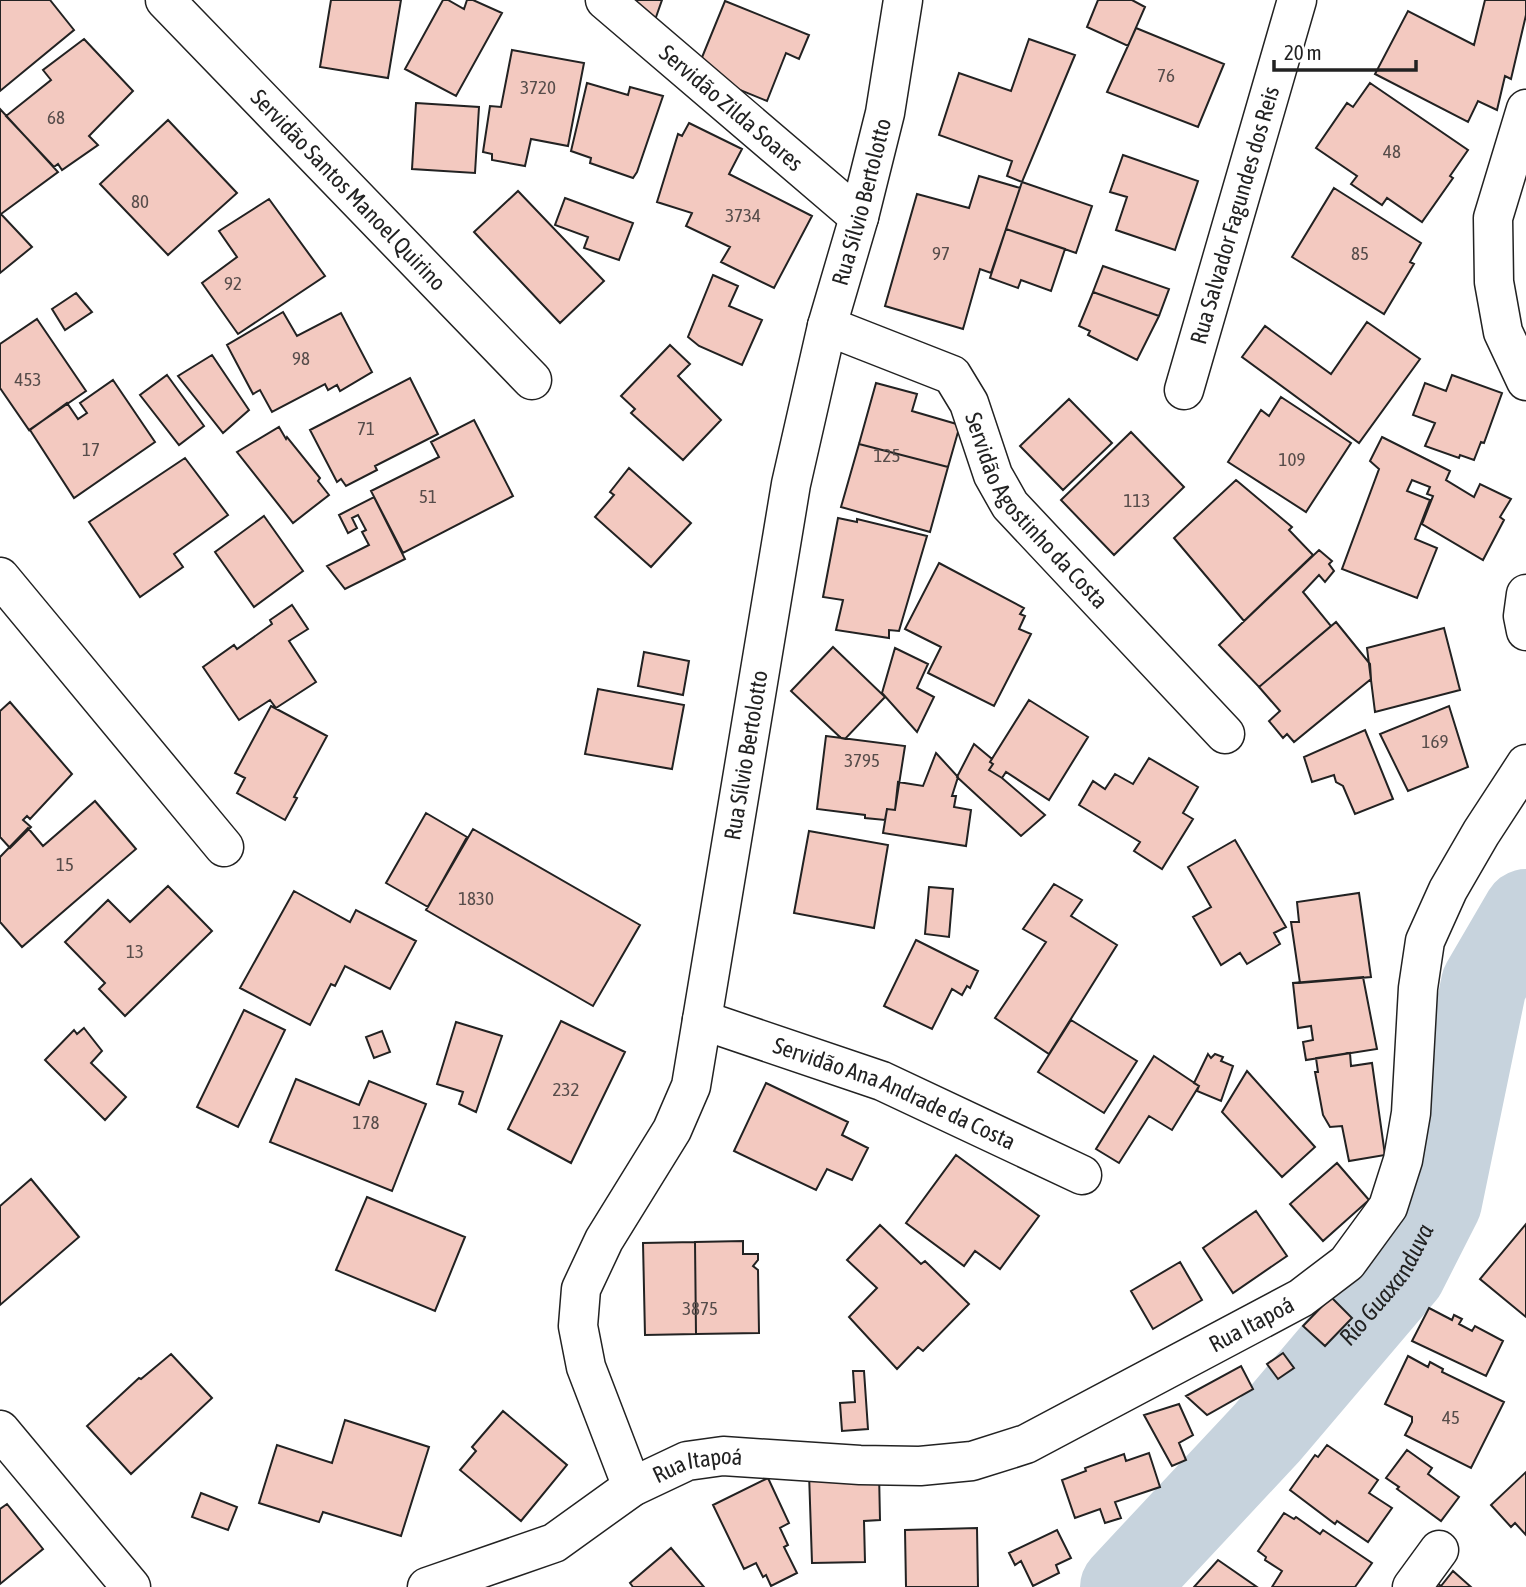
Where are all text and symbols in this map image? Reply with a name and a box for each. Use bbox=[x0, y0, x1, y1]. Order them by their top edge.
scale bar bbox=[1274, 28, 1416, 72]
street label: Servidão Zilda Soares bbox=[654, 39, 808, 176]
text: 20 m bbox=[1284, 40, 1322, 64]
house number: 76 bbox=[1157, 64, 1175, 86]
house number: 3720 bbox=[520, 76, 556, 98]
street label: Rua Salvador Fagundes dos Reis bbox=[1185, 83, 1284, 347]
street label: Servidão Santos Manoel Quirino bbox=[246, 84, 451, 296]
house number: 68 bbox=[47, 106, 65, 128]
street label: Rua Sílvio Bertolotto bbox=[827, 116, 896, 288]
house number: 48 bbox=[1383, 140, 1401, 162]
house number: 80 bbox=[131, 190, 149, 212]
house number: 3734 bbox=[725, 204, 761, 226]
house number: 97 bbox=[932, 242, 950, 264]
house number: 85 bbox=[1351, 242, 1369, 264]
house number: 92 bbox=[224, 272, 242, 294]
house number: 98 bbox=[292, 347, 310, 369]
house number: 453 bbox=[15, 368, 41, 390]
street label: Servidão Agostinho da Costa bbox=[960, 409, 1113, 614]
house number: 71 bbox=[357, 417, 375, 439]
house number: 17 bbox=[82, 438, 100, 460]
house number: 125 bbox=[874, 444, 900, 466]
house number: 109 bbox=[1279, 448, 1305, 470]
house number: 51 bbox=[419, 485, 437, 507]
house number: 113 bbox=[1124, 489, 1150, 511]
street label: Rua Sílvio Bertolotto bbox=[719, 668, 773, 842]
house number: 169 bbox=[1422, 730, 1448, 752]
house number: 3795 bbox=[844, 749, 880, 771]
house number: 15 bbox=[56, 853, 74, 875]
house number: 1830 bbox=[458, 887, 494, 909]
house number: 13 bbox=[126, 940, 144, 962]
street label: Servidão Ana Andrade da Costa bbox=[770, 1032, 1020, 1155]
house number: 232 bbox=[553, 1078, 579, 1100]
house number: 178 bbox=[353, 1111, 379, 1133]
water label: Rio Guaxanduva bbox=[1334, 1219, 1439, 1351]
street label: Rua Itapoá bbox=[1205, 1291, 1298, 1357]
house number: 3875 bbox=[682, 1297, 718, 1319]
house number: 45 bbox=[1442, 1406, 1460, 1428]
street label: Rua Itapoá bbox=[649, 1443, 743, 1488]

